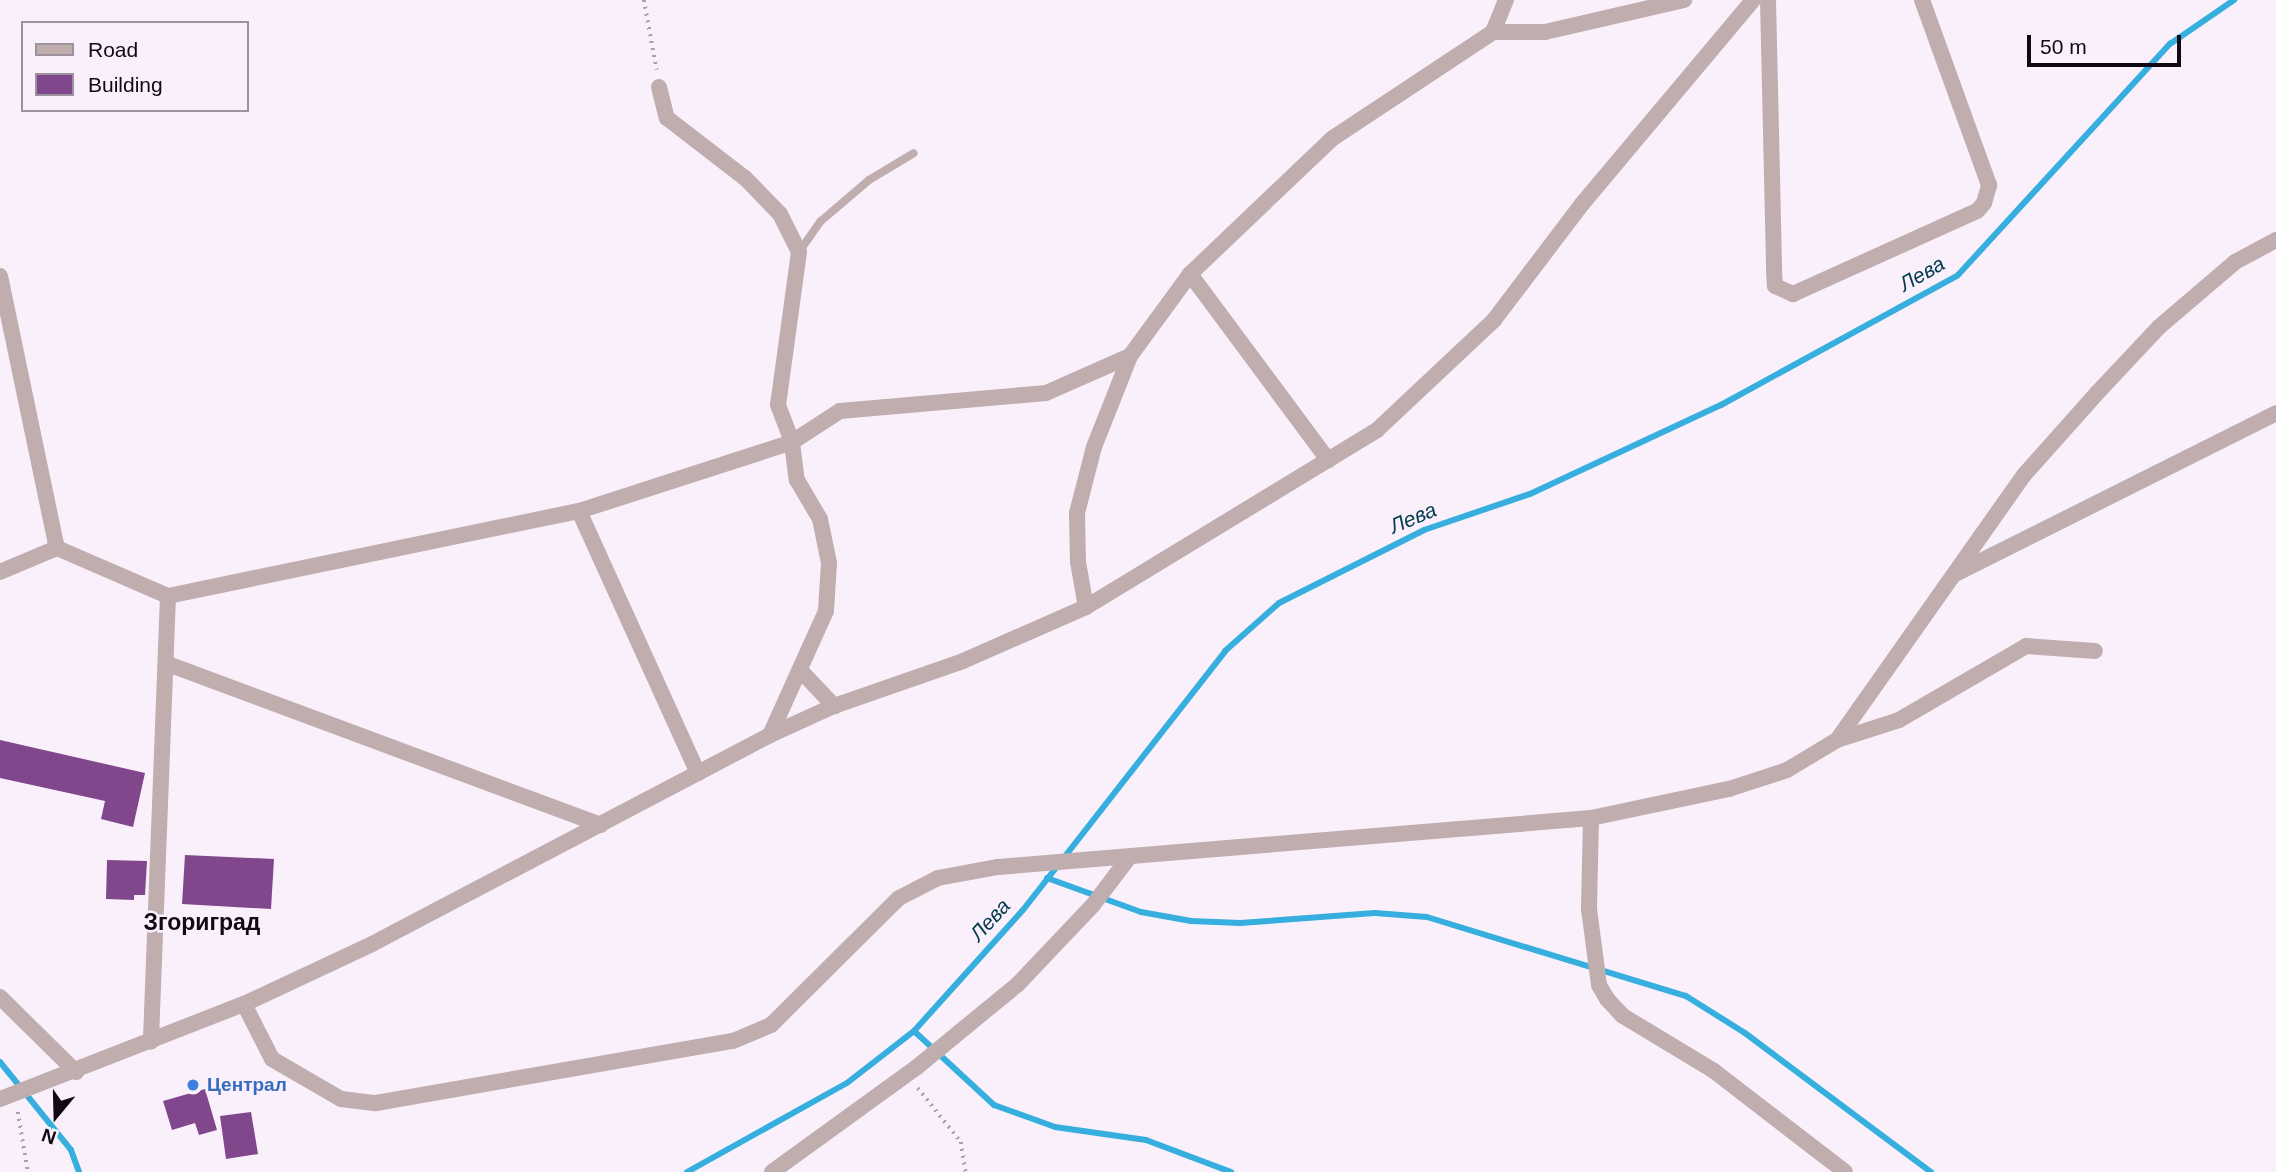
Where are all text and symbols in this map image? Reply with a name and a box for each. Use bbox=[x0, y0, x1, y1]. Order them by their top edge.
legend bbox=[21, 21, 248, 112]
scale bar bbox=[2031, 21, 2185, 65]
text: 50 m bbox=[2040, 35, 2087, 58]
text: Road bbox=[88, 38, 138, 61]
text: Building bbox=[88, 73, 163, 96]
water label: Лева bbox=[1895, 251, 1949, 297]
water label: Лева bbox=[1386, 497, 1440, 539]
water label: Лева bbox=[964, 894, 1016, 946]
district label: Згориград bbox=[144, 908, 260, 936]
place label: Централ bbox=[207, 1074, 287, 1096]
marker: Централ bbox=[185, 1077, 201, 1093]
north arrow bbox=[21, 1081, 91, 1151]
text: N bbox=[39, 1124, 59, 1148]

